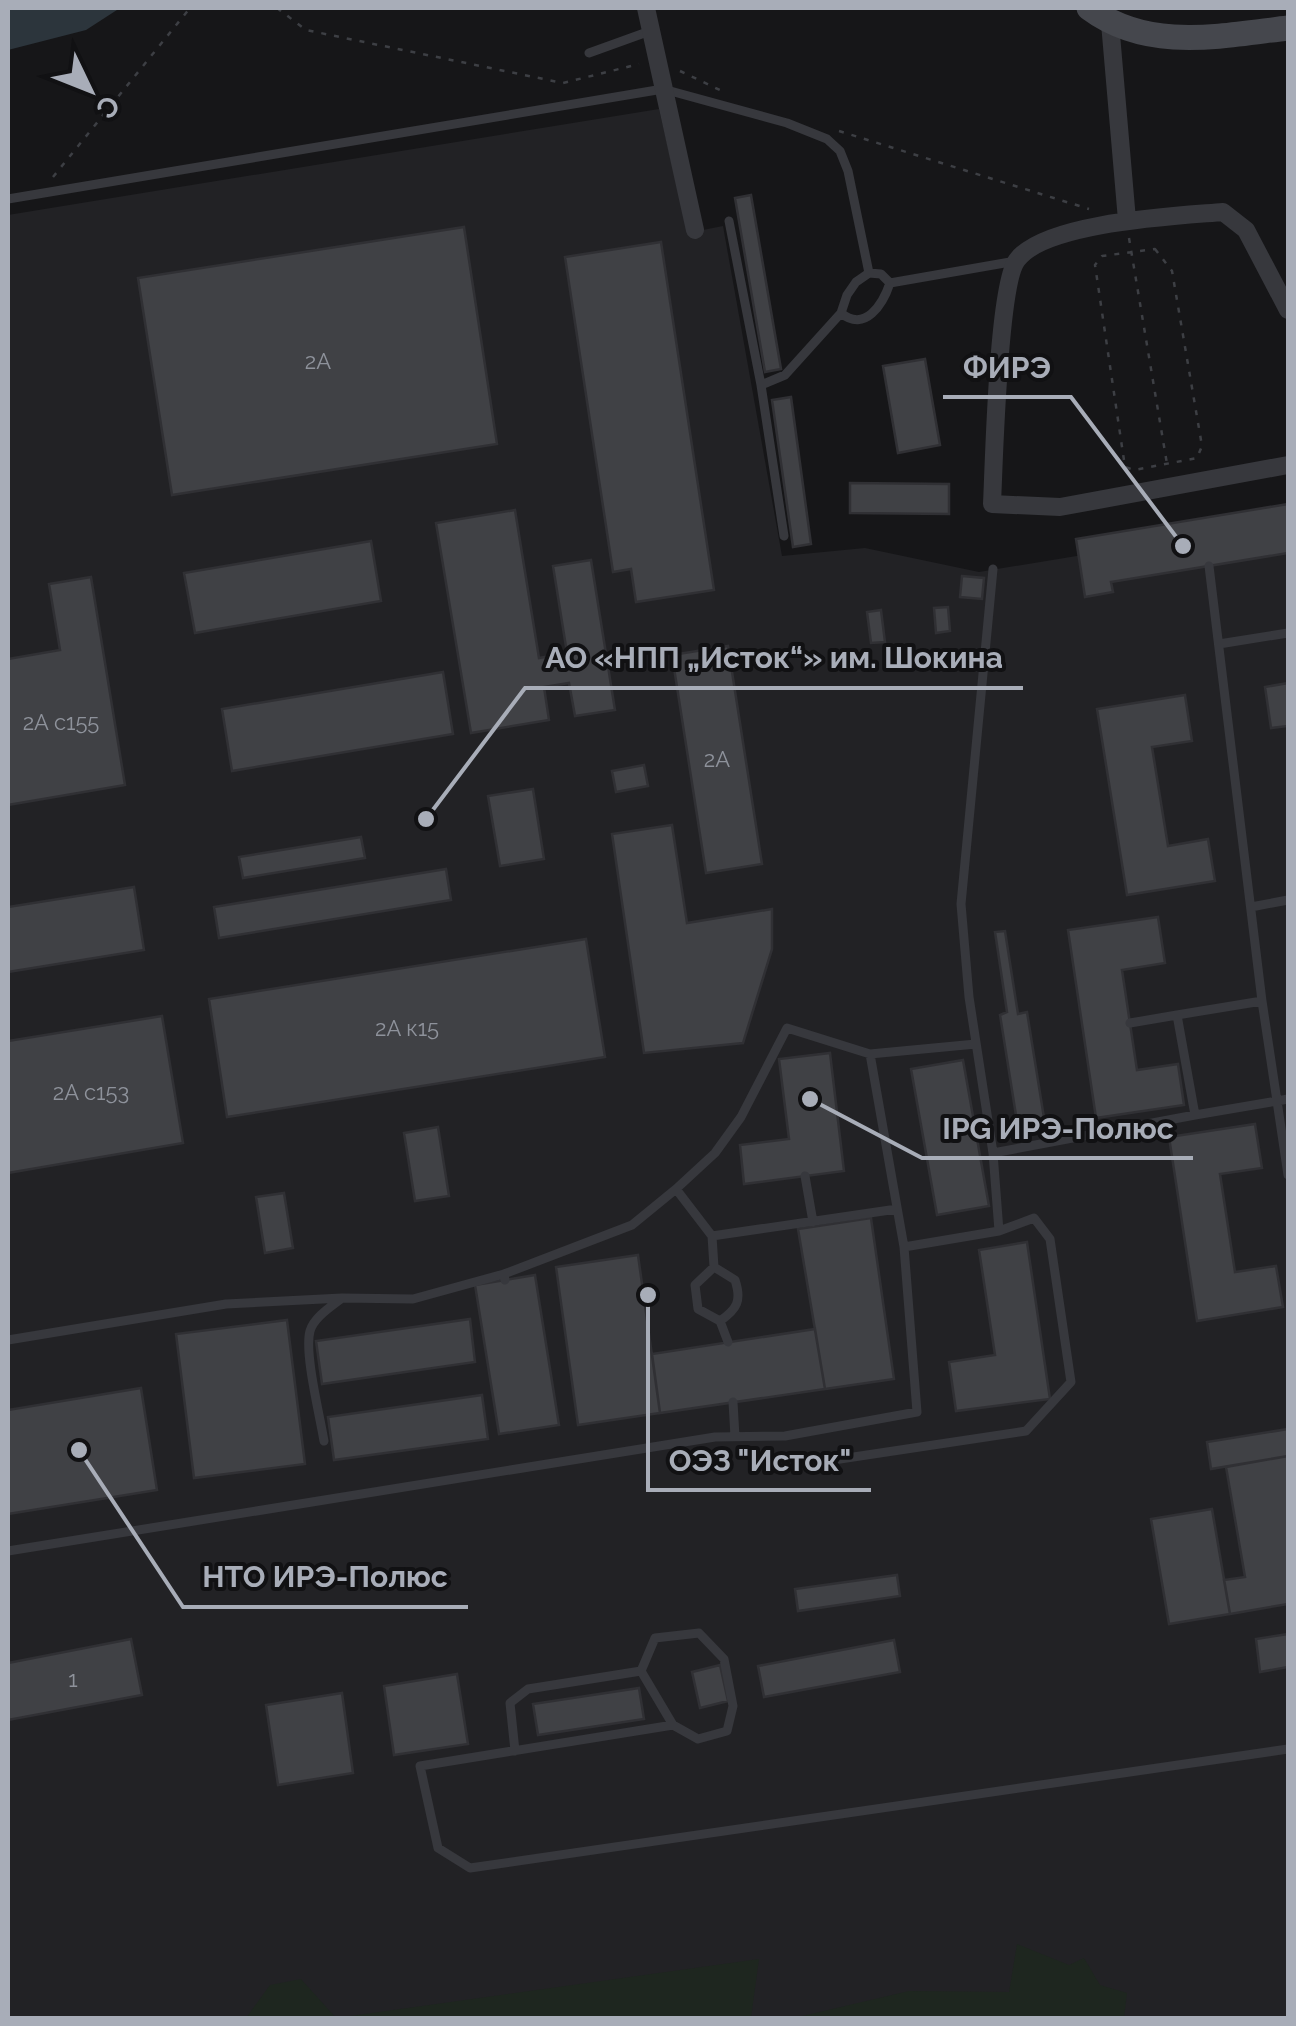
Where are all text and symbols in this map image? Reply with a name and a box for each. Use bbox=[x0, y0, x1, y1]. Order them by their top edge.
north arrow bbox=[40, 40, 140, 140]
text: С bbox=[89, 88, 127, 125]
callout: ФИРЭ bbox=[943, 337, 1071, 397]
house number: 2А bbox=[305, 348, 331, 374]
text: ФИРЭ bbox=[963, 350, 1051, 385]
callout: АО «НПП „Исток“» им. Шокина bbox=[525, 628, 1023, 688]
text: АО «НПП „Исток“» им. Шокина bbox=[545, 640, 1003, 675]
house number: 2А с155 bbox=[23, 709, 99, 735]
house number: 2А bbox=[704, 746, 730, 772]
house number: 2А к15 bbox=[375, 1015, 439, 1041]
house number: 2А с153 bbox=[53, 1079, 129, 1105]
callout: IPG ИРЭ-Полюс bbox=[922, 1098, 1193, 1158]
text: IPG ИРЭ-Полюс bbox=[942, 1111, 1174, 1146]
callout: ОЭЗ "Исток" bbox=[648, 1430, 871, 1490]
text: ОЭЗ "Исток" bbox=[669, 1443, 851, 1478]
callout: НТО ИРЭ-Полюс bbox=[183, 1547, 468, 1607]
text: НТО ИРЭ-Полюс bbox=[202, 1559, 448, 1594]
house number: 1 bbox=[68, 1666, 78, 1692]

